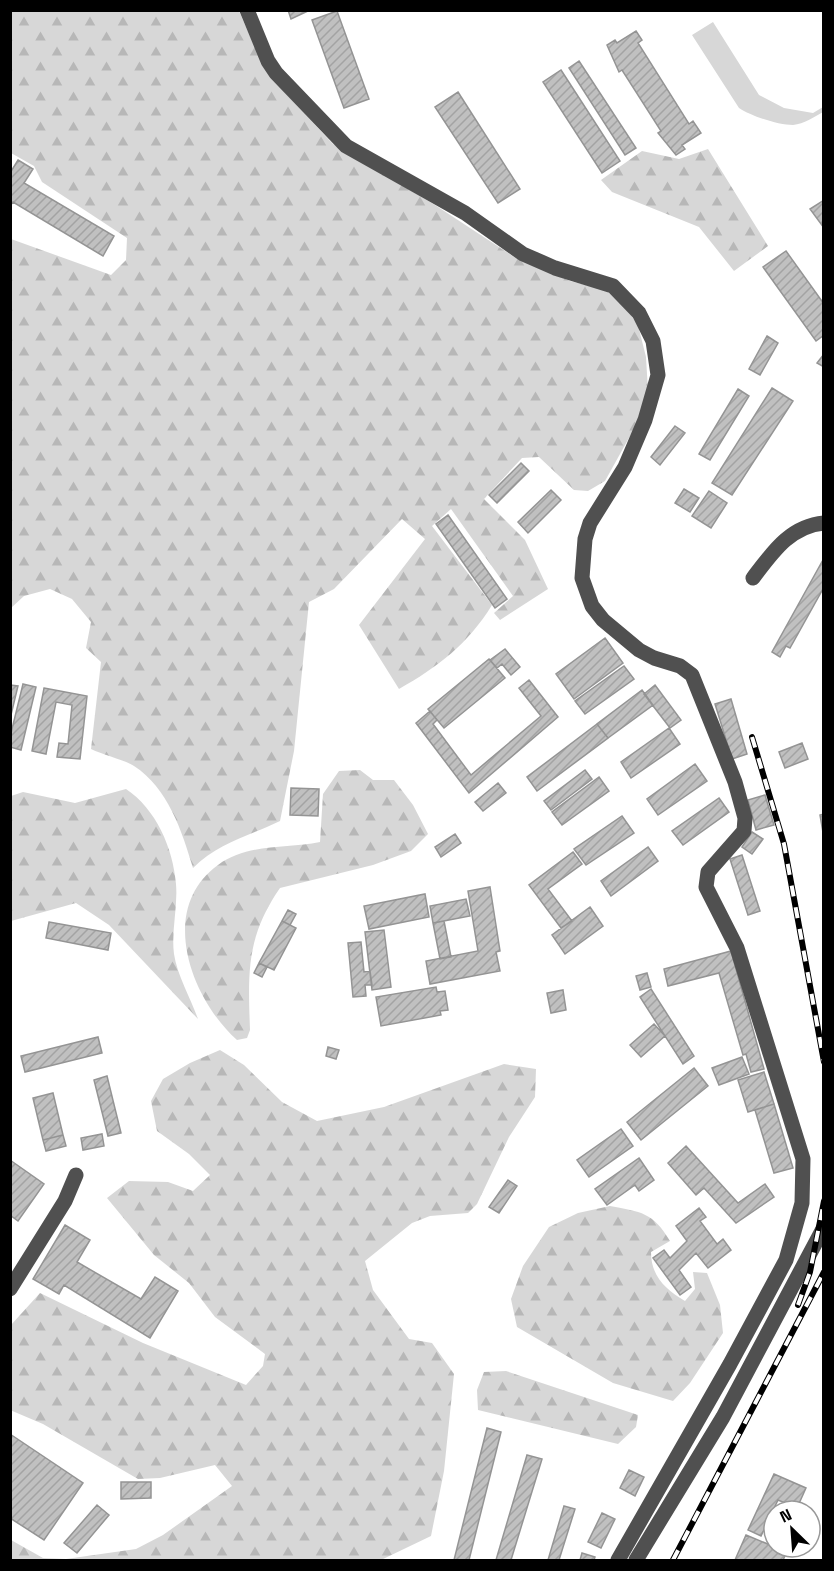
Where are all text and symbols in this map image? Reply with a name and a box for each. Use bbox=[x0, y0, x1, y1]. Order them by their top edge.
north arrow bbox=[762, 1499, 822, 1559]
text: N bbox=[777, 1504, 795, 1528]

